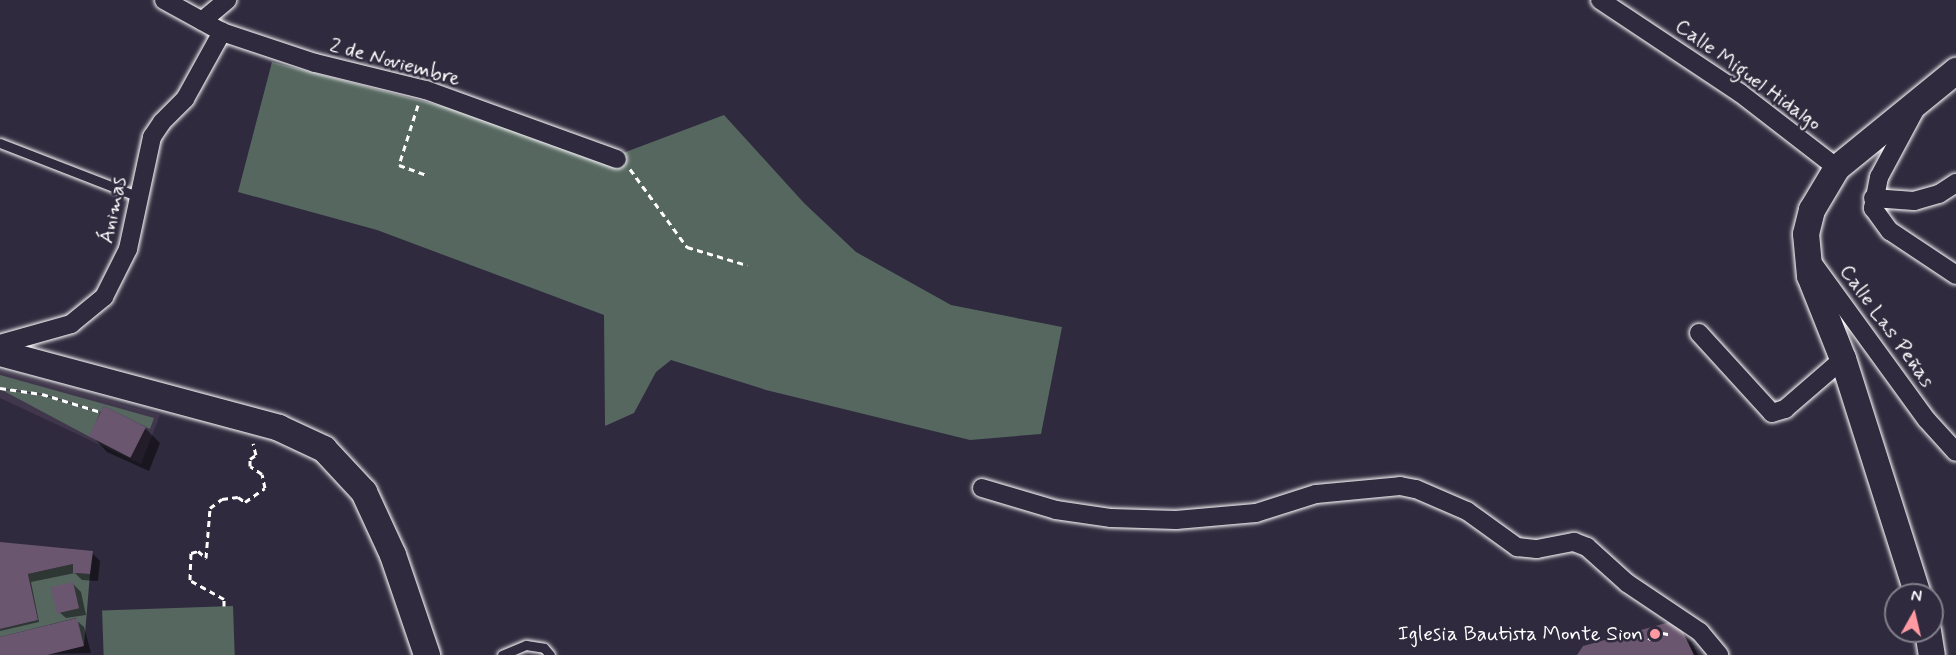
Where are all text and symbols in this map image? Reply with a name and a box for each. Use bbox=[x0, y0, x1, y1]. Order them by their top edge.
street label: Calle Miguel Hidalgo bbox=[1671, 14, 1825, 136]
street label: 2 de Noviembre bbox=[327, 33, 463, 91]
street label: Ánimas bbox=[94, 174, 132, 246]
street label: Calle Las Peñas bbox=[1835, 261, 1939, 391]
north arrow bbox=[1884, 583, 1944, 643]
text: N bbox=[1910, 586, 1923, 608]
place label: Iglesia Bautista Monte Sion bbox=[1401, 621, 1643, 647]
marker: Iglesia Bautista Monte Sion bbox=[1648, 627, 1662, 641]

